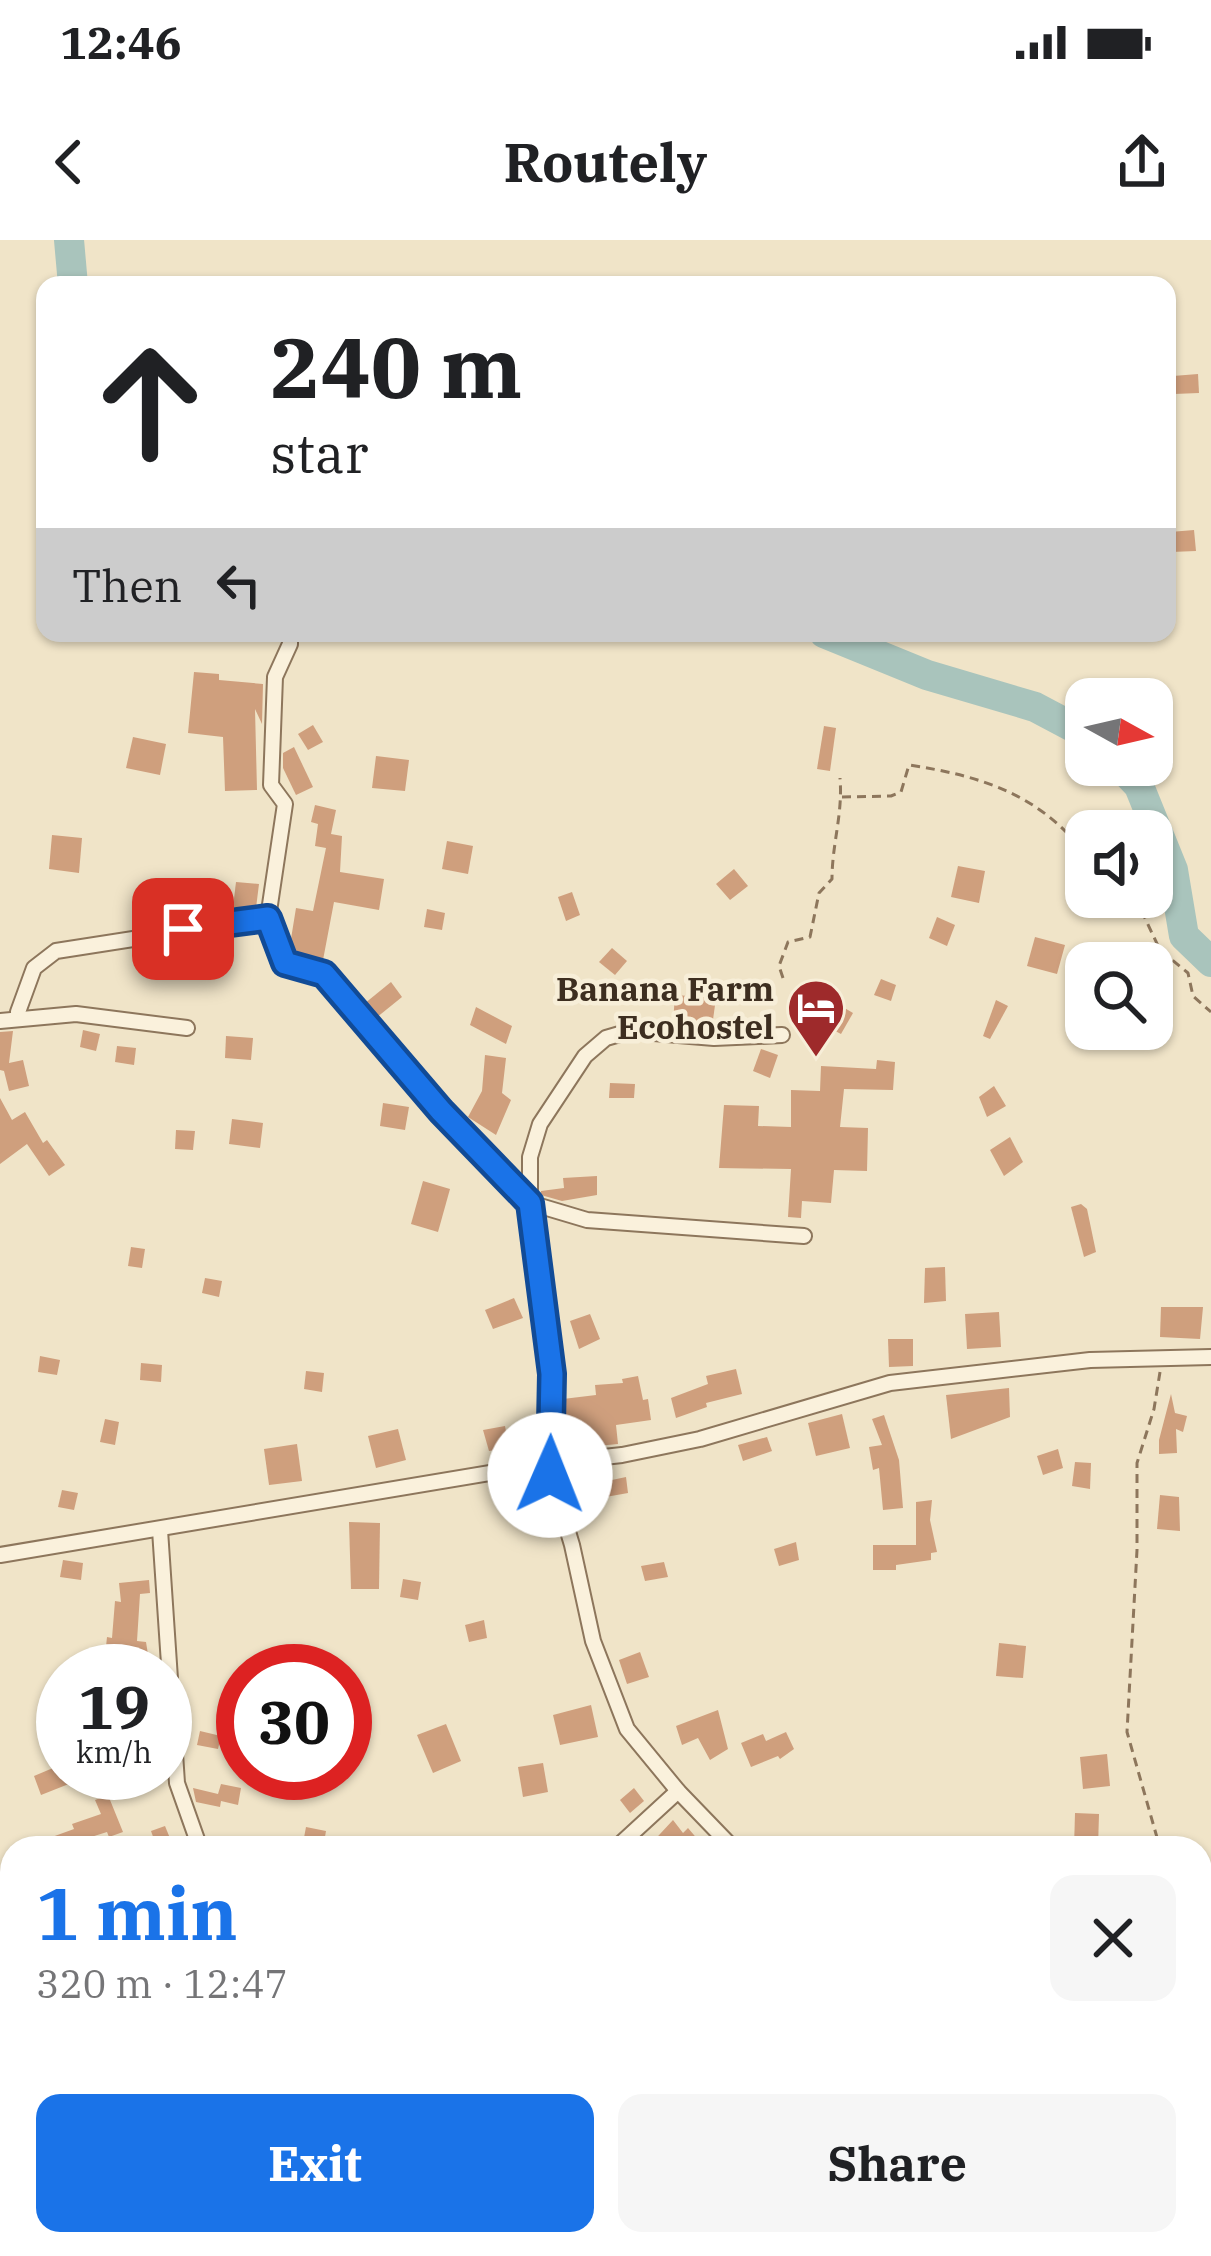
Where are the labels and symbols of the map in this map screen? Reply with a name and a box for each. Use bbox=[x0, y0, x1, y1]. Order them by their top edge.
north arrow bbox=[1065, 678, 1173, 786]
pin bbox=[132, 878, 234, 980]
place label: Banana Farm Ecohostel bbox=[556, 967, 774, 1048]
hotel icon: Banana Farm Ecohostel bbox=[785, 977, 847, 1059]
position arrow bbox=[487, 1412, 613, 1538]
speed limit sign: 30 bbox=[216, 1644, 372, 1800]

